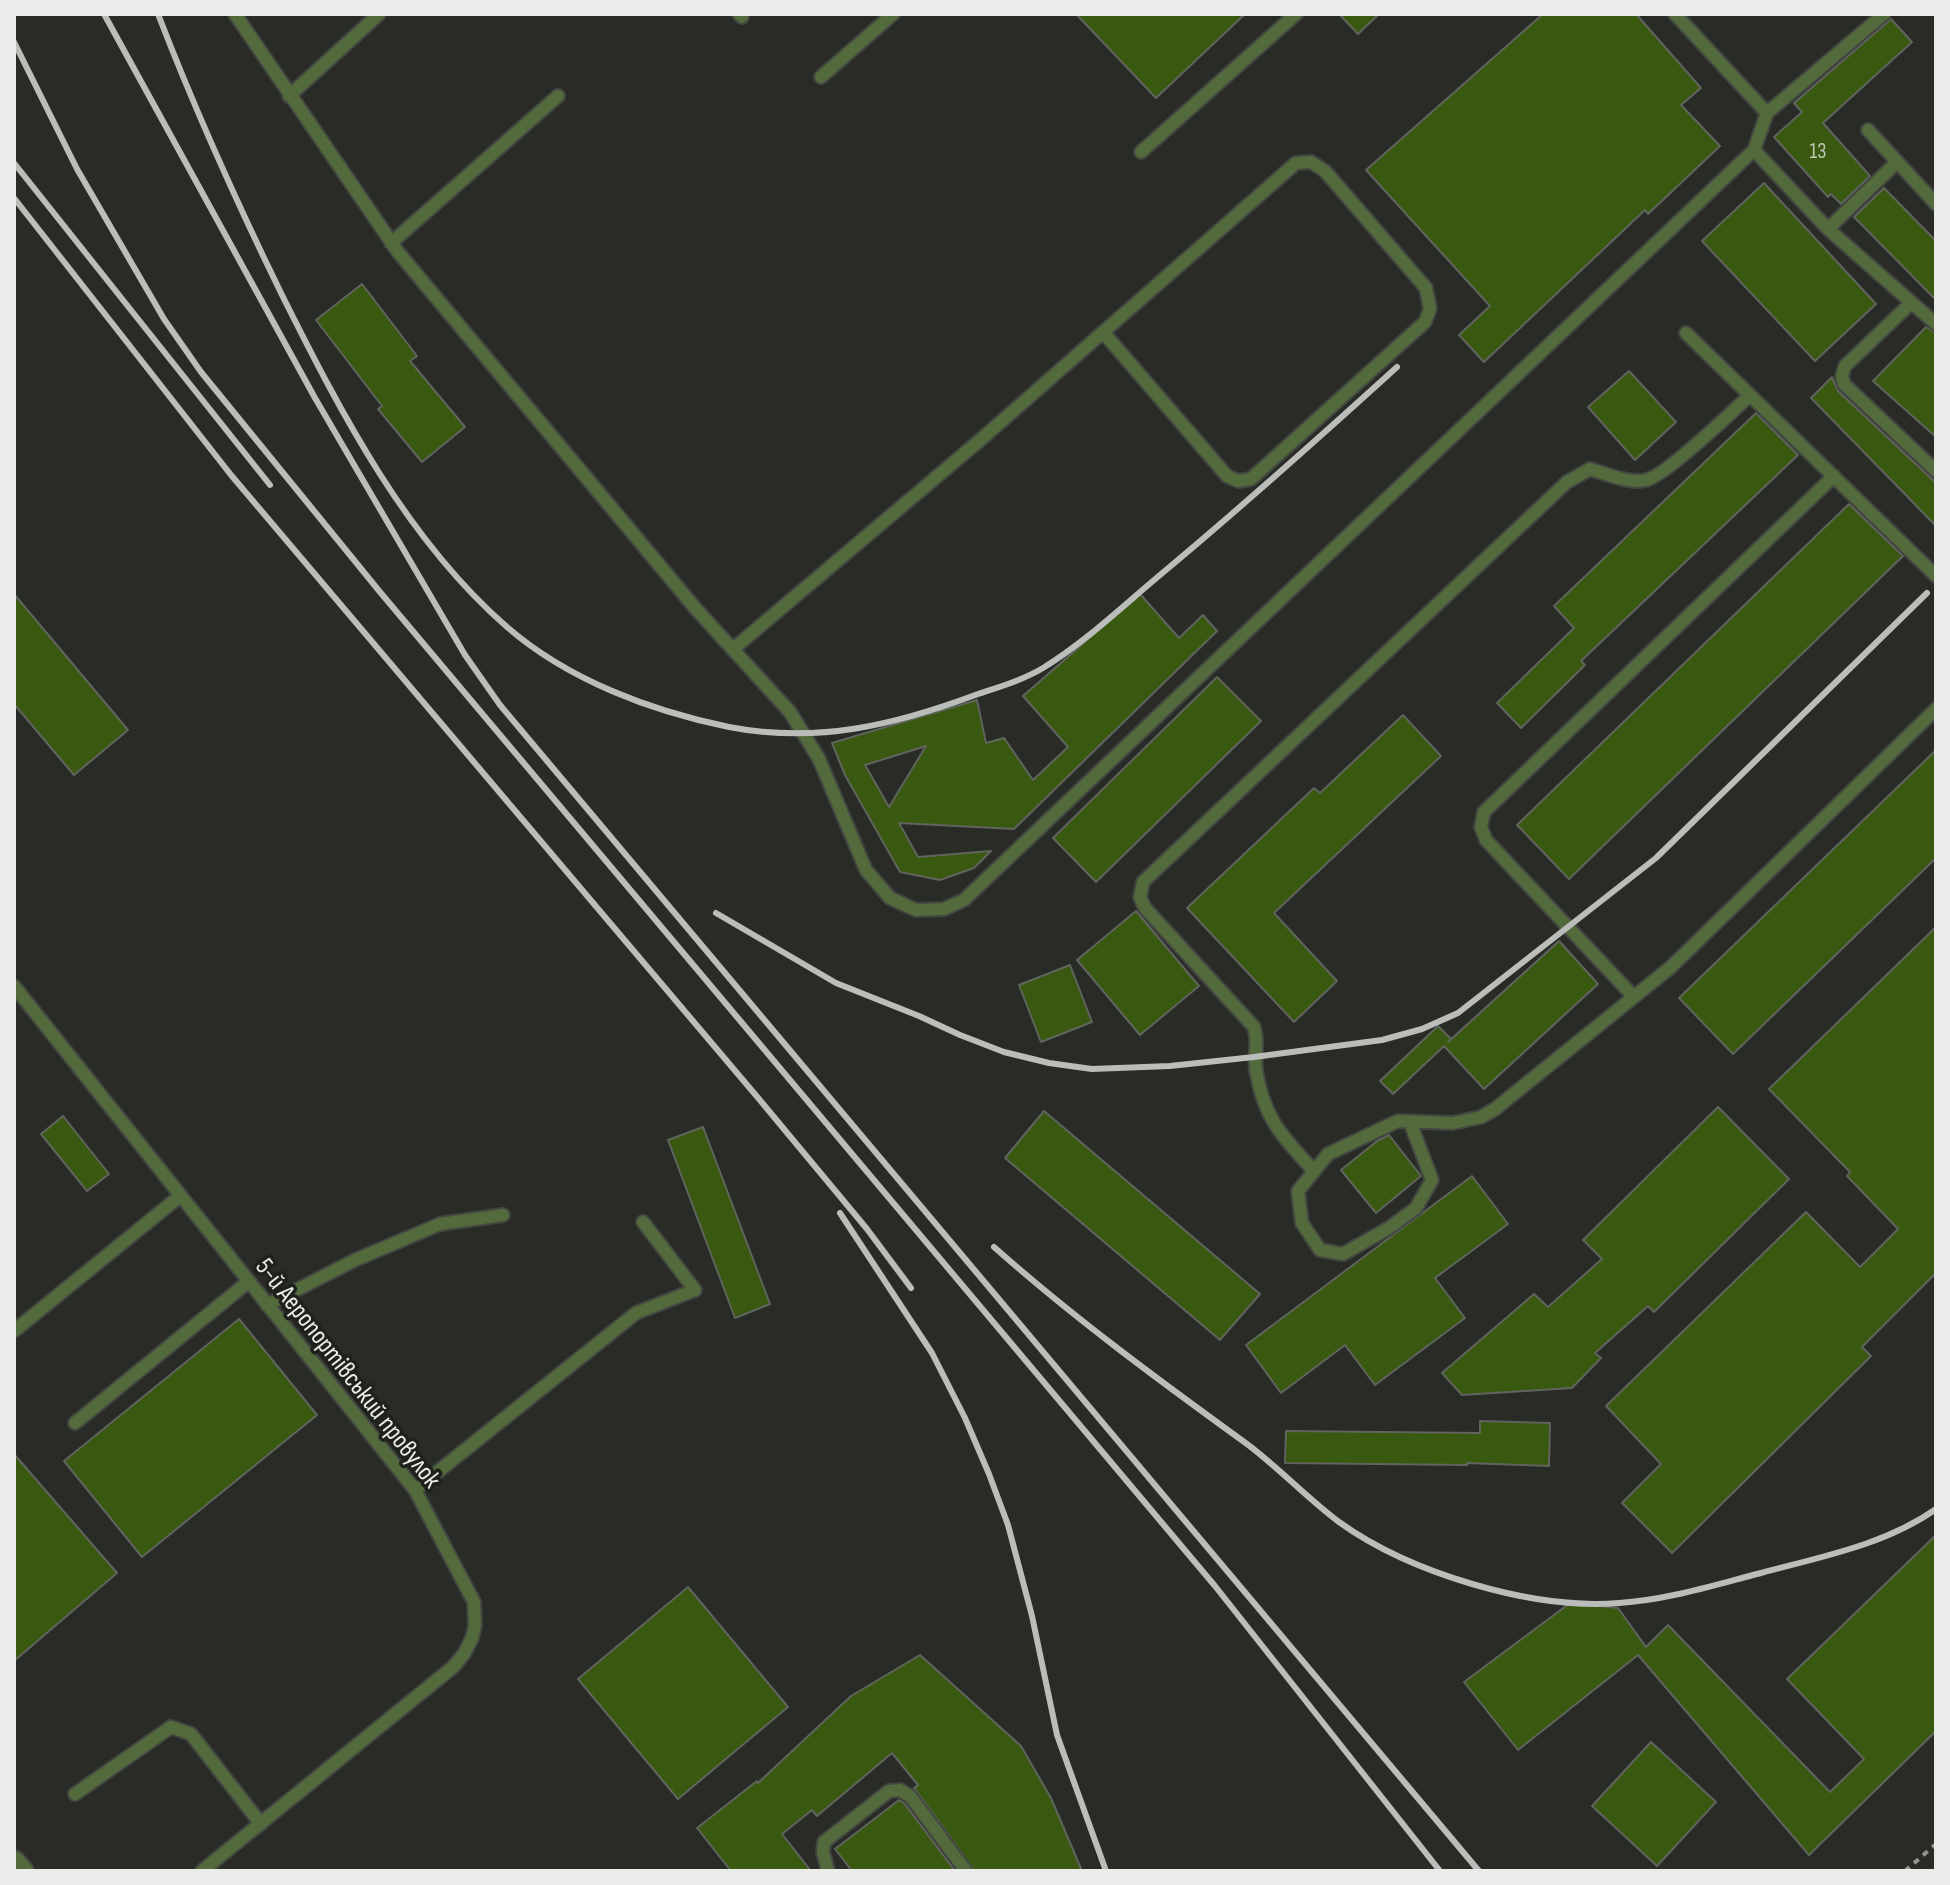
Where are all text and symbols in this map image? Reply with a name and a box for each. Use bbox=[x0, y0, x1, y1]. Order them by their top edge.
house number: 13 bbox=[1810, 139, 1826, 165]
street label: 5-й Аеропортівський провулок bbox=[248, 1253, 446, 1495]

